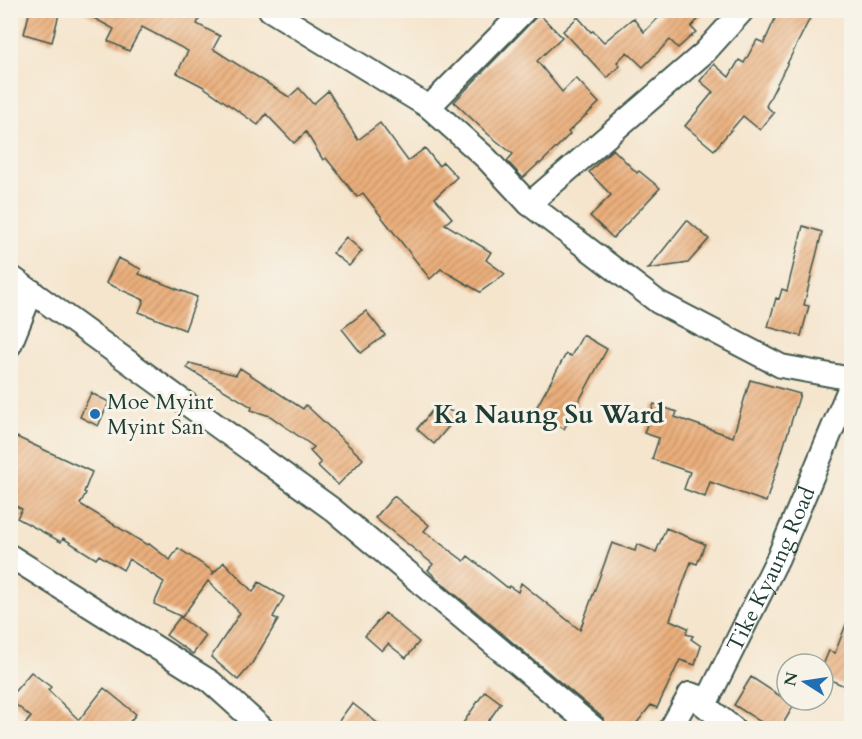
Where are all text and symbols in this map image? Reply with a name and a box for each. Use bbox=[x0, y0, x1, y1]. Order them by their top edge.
place label: Moe Myint Myint San bbox=[107, 387, 214, 442]
district label: Ka Naung Su Ward bbox=[434, 397, 665, 432]
marker: Moe Myint Myint San bbox=[88, 407, 102, 421]
street label: Tike Kyaung Road bbox=[720, 482, 822, 657]
north arrow bbox=[775, 652, 835, 712]
text: N bbox=[779, 670, 804, 688]

